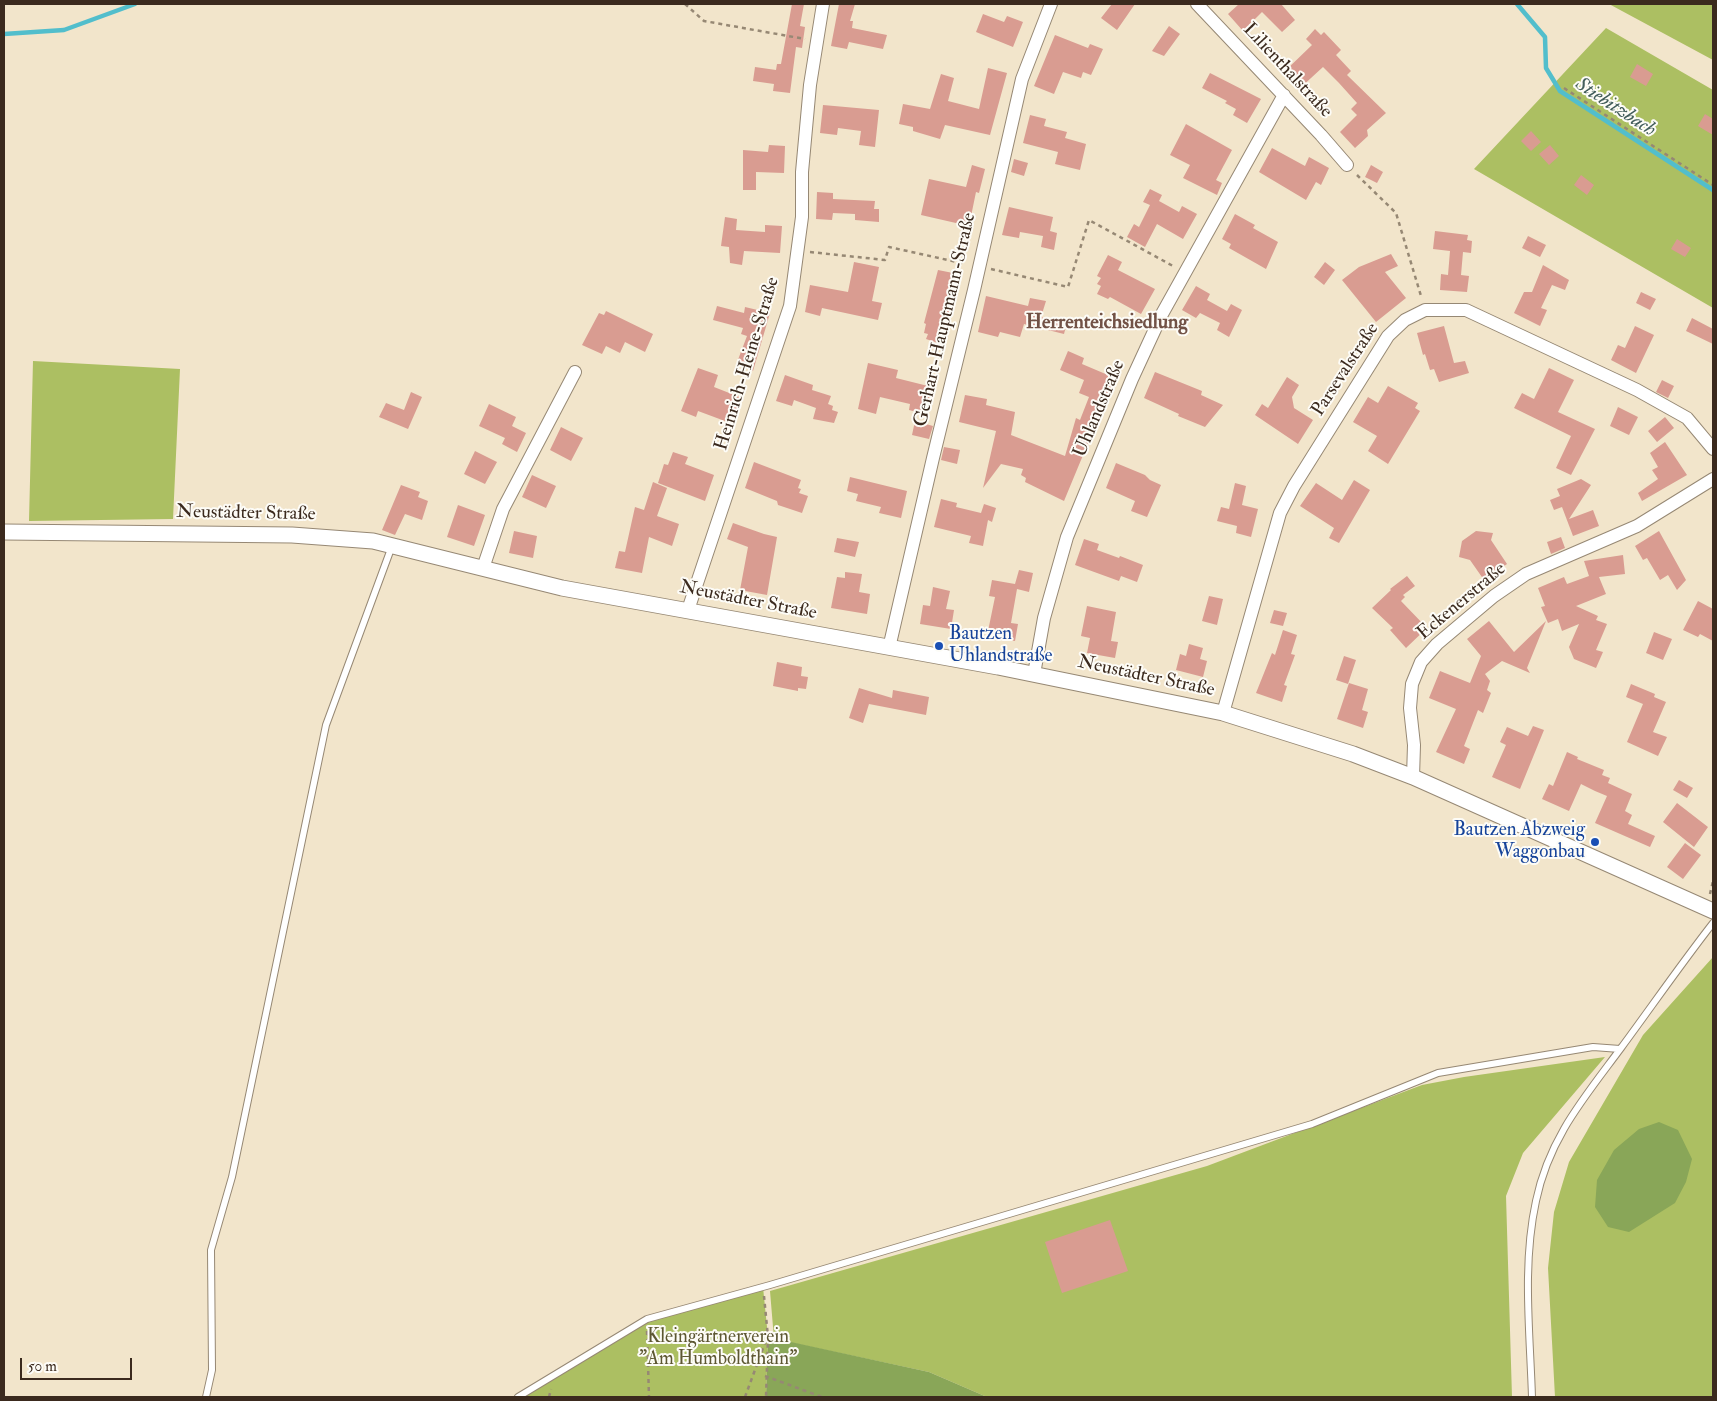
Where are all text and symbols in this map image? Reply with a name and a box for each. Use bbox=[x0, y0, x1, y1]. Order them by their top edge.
street label: Lilienthalstraße bbox=[1237, 19, 1337, 123]
water label: Stiebitzbach bbox=[1570, 73, 1660, 143]
street label: Gerhart-Hauptmann-Straße bbox=[910, 211, 982, 429]
street label: Heinrich-Heine-Straße bbox=[711, 275, 785, 453]
district label: Herrenteichsiedlung bbox=[1026, 312, 1188, 336]
street label: Parsevalstraße bbox=[1307, 319, 1385, 421]
street label: Uhlandstraße bbox=[1069, 357, 1131, 461]
street label: Neustädter Straße bbox=[176, 501, 316, 527]
street label: Eckenerstraße bbox=[1413, 558, 1511, 646]
street label: Neustädter Straße bbox=[678, 577, 818, 625]
place label: Bautzen Uhlandstraße bbox=[949, 624, 1052, 668]
marker: Bautzen Uhlandstraße bbox=[933, 640, 945, 652]
street label: Neustädter Straße bbox=[1076, 651, 1216, 703]
place label: Bautzen Abzweig Waggonbau bbox=[1453, 820, 1585, 864]
marker: Bautzen Abzweig Waggonbau bbox=[1589, 836, 1601, 848]
park label: Kleingärtnerverein "Am Humboldthain" bbox=[639, 1327, 797, 1371]
scale bar bbox=[22, 1348, 135, 1380]
text: 50 m bbox=[28, 1357, 57, 1376]

